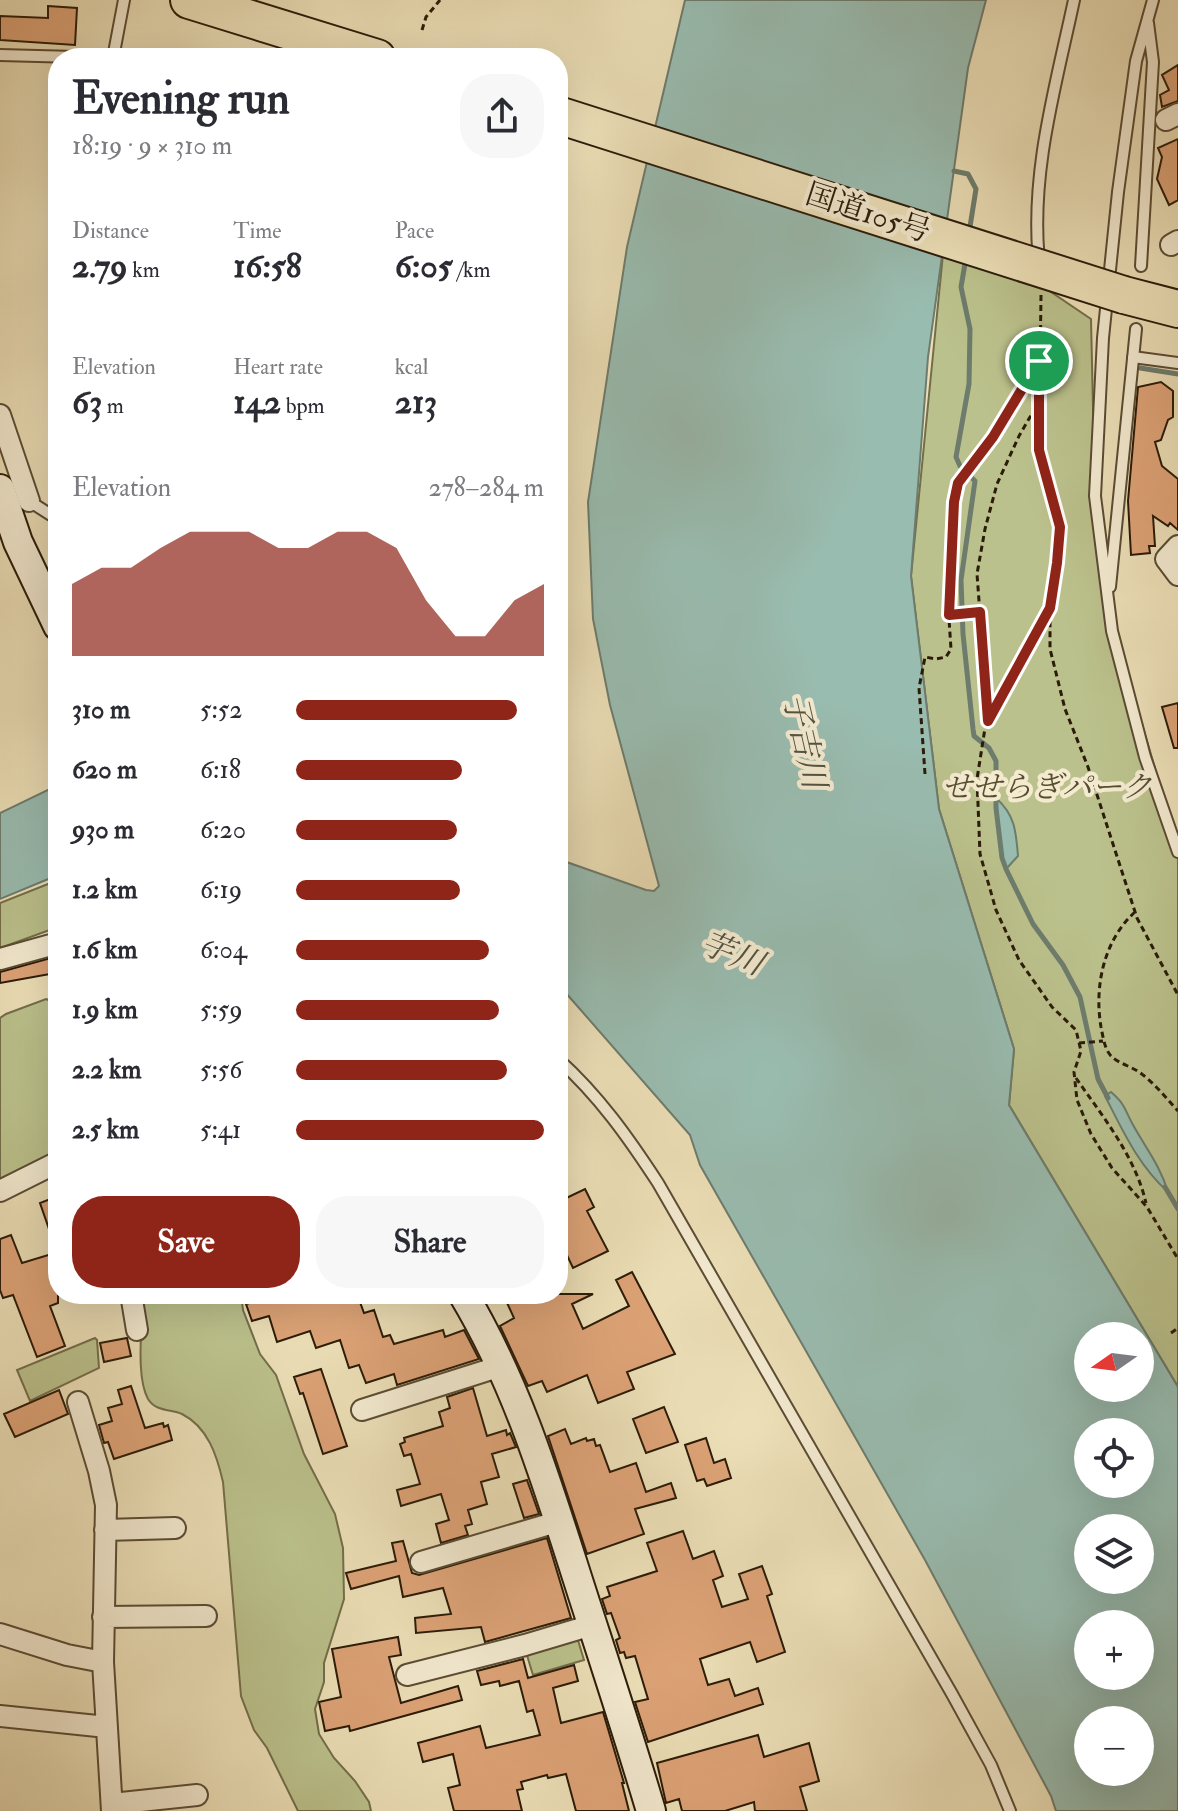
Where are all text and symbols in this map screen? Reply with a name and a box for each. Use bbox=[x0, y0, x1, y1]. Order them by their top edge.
text: Evening run bbox=[72, 72, 290, 127]
button: share bbox=[460, 74, 544, 158]
text: 18:19 · 9 × 310 m bbox=[72, 130, 232, 162]
street label: 国道105号 bbox=[801, 175, 935, 251]
text: Distance bbox=[72, 217, 149, 245]
text: Time bbox=[233, 217, 281, 245]
text: Pace bbox=[395, 217, 434, 245]
text: 2.79 bbox=[72, 245, 128, 288]
text: 16:58 bbox=[233, 245, 302, 288]
text: 6:05 bbox=[395, 245, 453, 288]
text: km bbox=[128, 256, 160, 284]
text: /km bbox=[453, 256, 490, 284]
pin bbox=[1005, 327, 1073, 395]
icon: arrive bbox=[1017, 339, 1061, 383]
text: Elevation bbox=[72, 353, 156, 381]
text: Heart rate bbox=[233, 353, 323, 381]
text: kcal bbox=[395, 353, 428, 381]
text: 63 bbox=[72, 381, 102, 424]
text: 142 bbox=[233, 381, 281, 424]
text: 213 bbox=[395, 381, 437, 424]
text: m bbox=[102, 392, 124, 420]
text: bpm bbox=[281, 392, 325, 420]
text: Elevation bbox=[72, 472, 171, 504]
text: 278–284 m bbox=[429, 472, 544, 504]
water label: 子吉川 bbox=[774, 690, 835, 795]
text: 310 m bbox=[72, 694, 130, 726]
text: 5:52 bbox=[200, 694, 242, 726]
text: 620 m bbox=[72, 754, 137, 786]
text: 6:18 bbox=[200, 754, 241, 786]
park label: せせらぎパーク bbox=[942, 769, 1152, 806]
text: 930 m bbox=[72, 814, 134, 846]
text: 6:20 bbox=[200, 814, 246, 846]
text: 1.2 km bbox=[72, 874, 138, 906]
text: 6:19 bbox=[200, 874, 242, 906]
water label: 芋川 bbox=[695, 923, 772, 986]
text: 1.6 km bbox=[72, 934, 137, 966]
text: 6:04 bbox=[200, 934, 247, 966]
text: 1.9 km bbox=[72, 994, 138, 1026]
text: 5:59 bbox=[200, 994, 243, 1026]
text: 2.2 km bbox=[72, 1054, 141, 1086]
text: 5:56 bbox=[200, 1054, 242, 1086]
text: 2.5 km bbox=[72, 1114, 139, 1146]
text: 5:41 bbox=[200, 1114, 241, 1146]
button: Save bbox=[72, 1196, 300, 1288]
button: Share bbox=[316, 1196, 544, 1288]
north arrow bbox=[1074, 1322, 1154, 1402]
map controls bbox=[1074, 1322, 1154, 1786]
button: locate bbox=[1074, 1418, 1154, 1498]
button: layers bbox=[1074, 1514, 1154, 1594]
button: + bbox=[1074, 1610, 1154, 1690]
button: − bbox=[1074, 1706, 1154, 1786]

